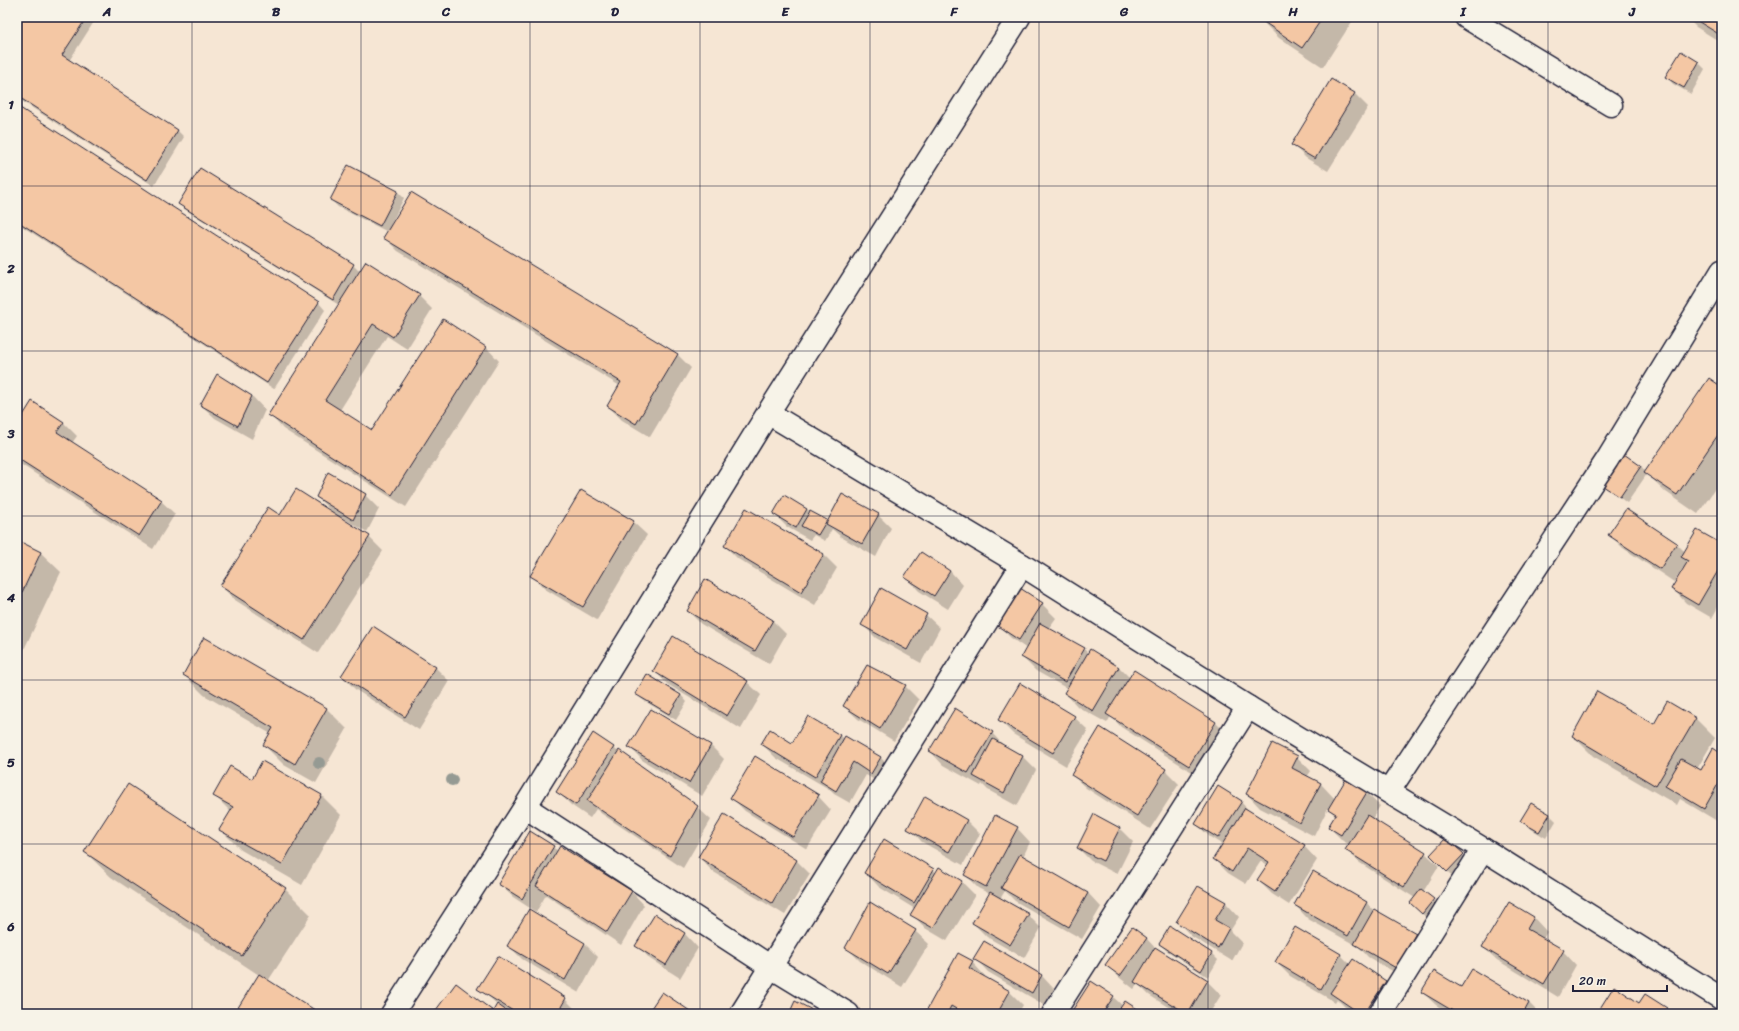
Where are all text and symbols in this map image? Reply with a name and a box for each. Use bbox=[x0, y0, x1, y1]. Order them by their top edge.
text: A bbox=[102, 0, 111, 23]
text: B bbox=[272, 0, 281, 23]
text: C bbox=[441, 0, 451, 23]
text: D bbox=[611, 0, 619, 23]
text: E bbox=[781, 0, 790, 23]
text: F bbox=[949, 0, 958, 23]
text: G bbox=[1119, 0, 1129, 23]
text: H bbox=[1287, 0, 1298, 23]
text: I bbox=[1459, 0, 1467, 23]
text: J bbox=[1628, 0, 1636, 23]
text: 1 bbox=[8, 93, 14, 116]
text: 2 bbox=[6, 257, 15, 280]
text: 3 bbox=[6, 422, 15, 445]
text: 4 bbox=[6, 586, 16, 609]
text: 5 bbox=[7, 751, 15, 774]
text: 6 bbox=[6, 915, 15, 938]
scale bar bbox=[1573, 967, 1667, 993]
text: 20 m bbox=[1579, 970, 1606, 992]

